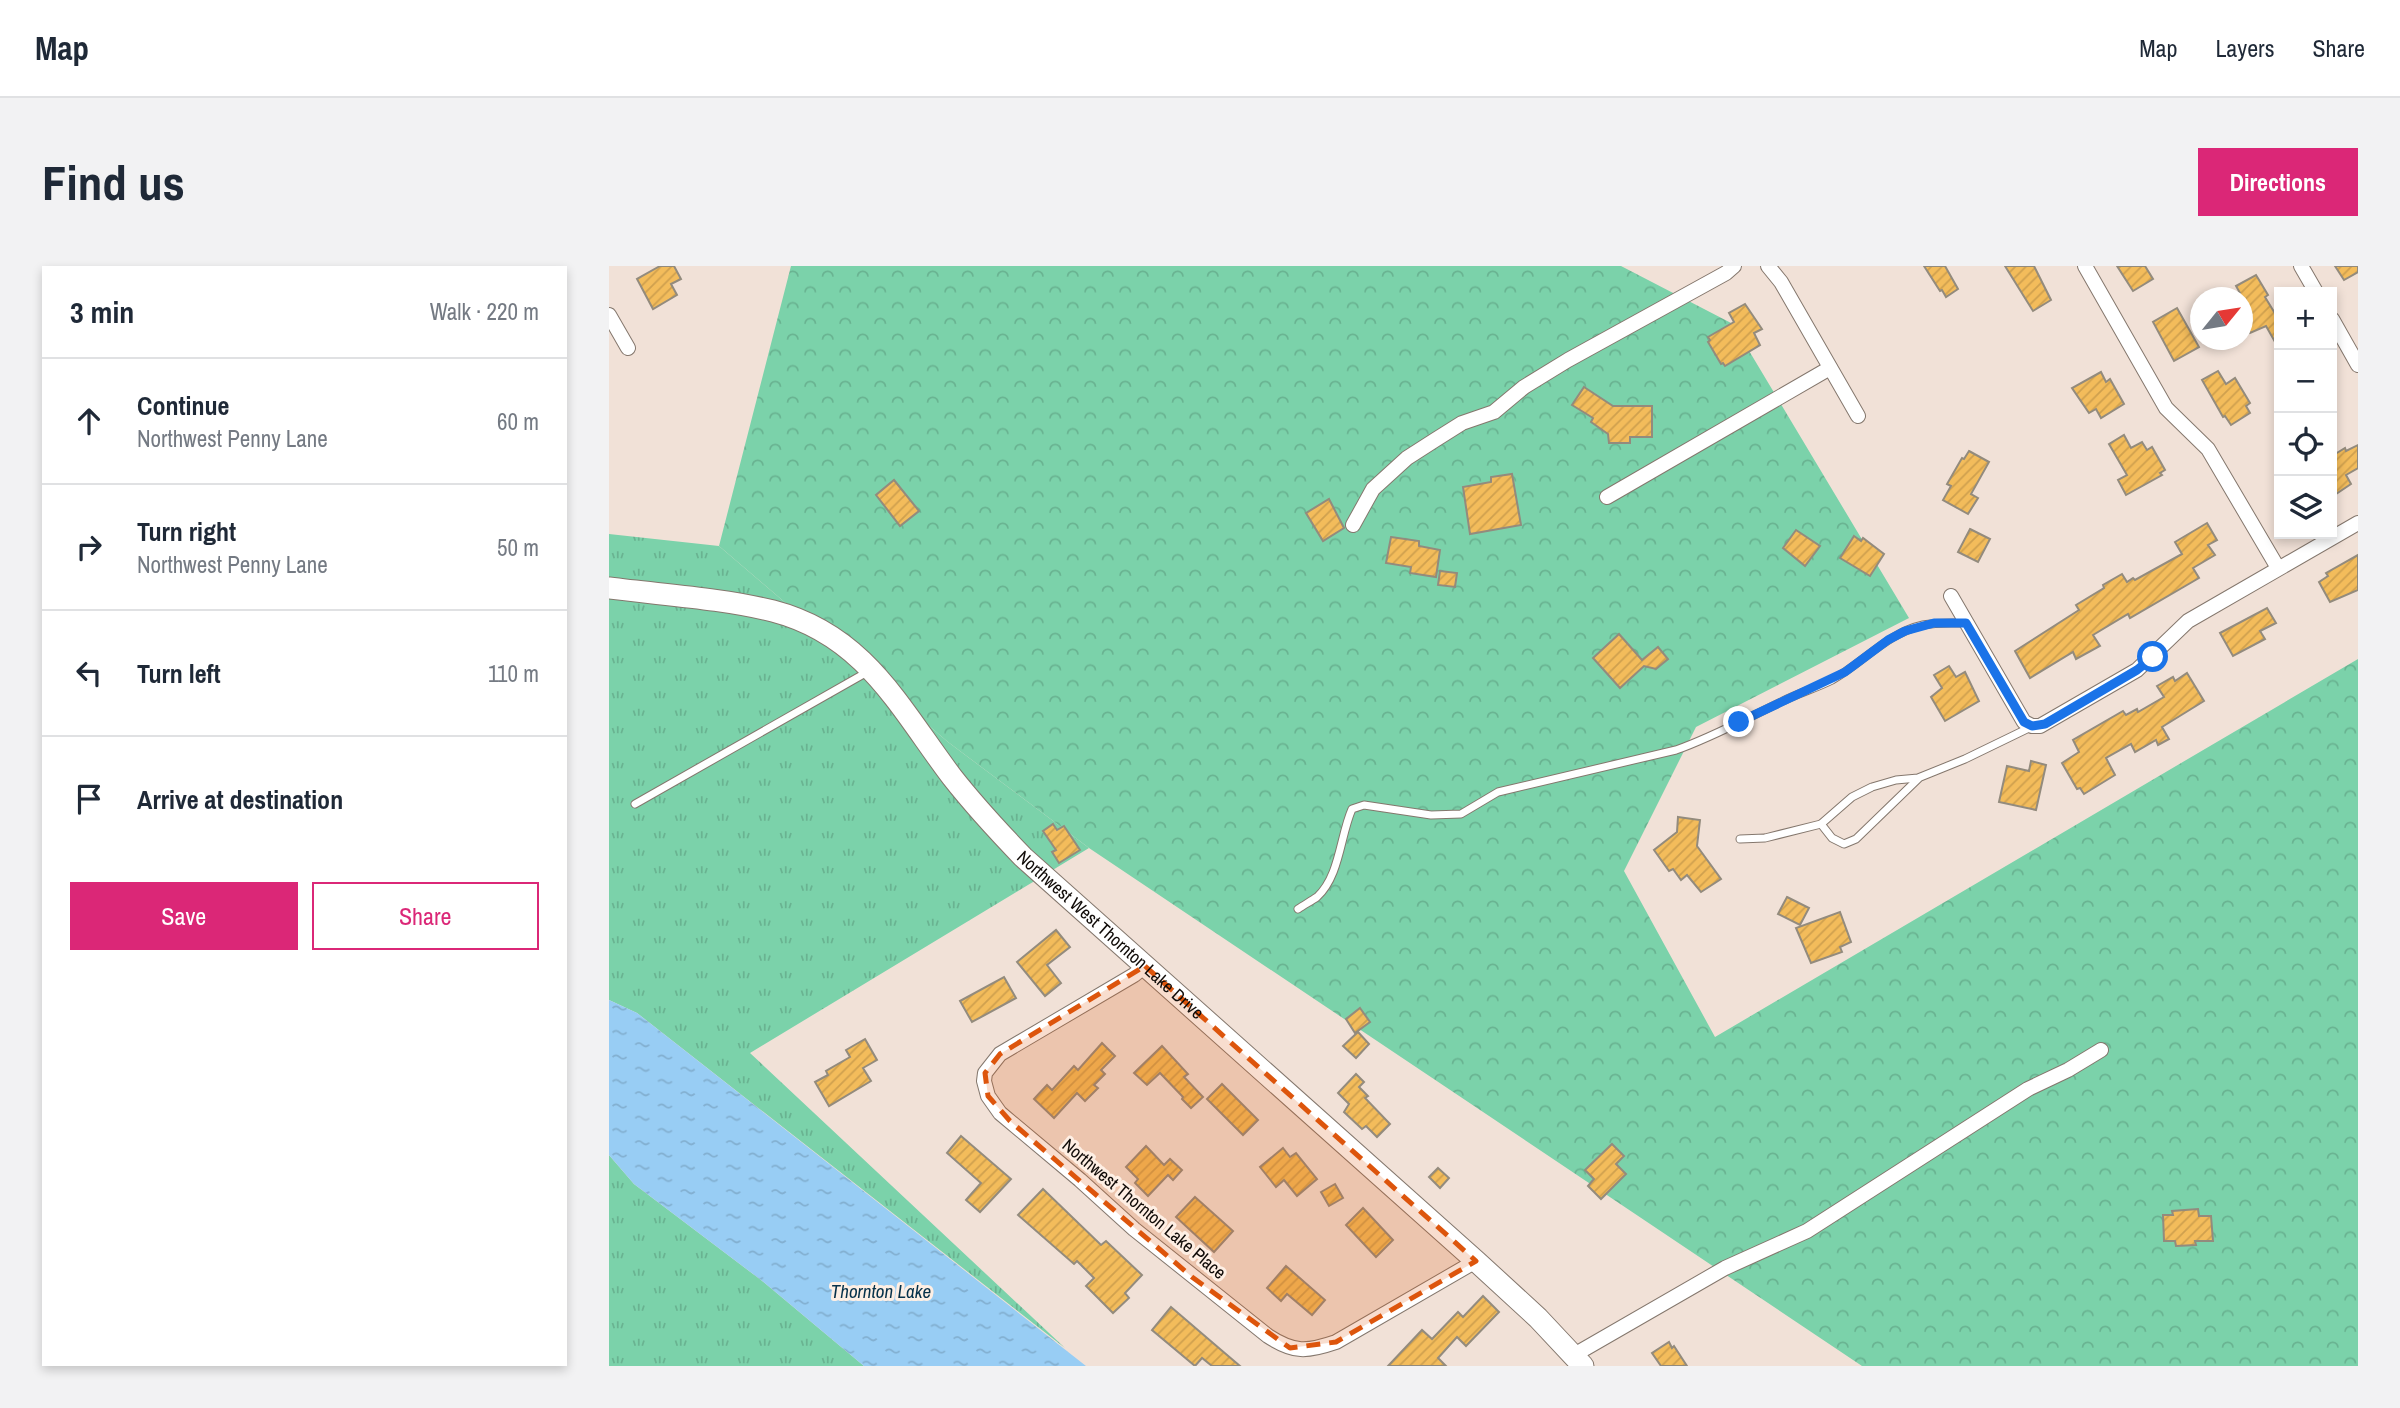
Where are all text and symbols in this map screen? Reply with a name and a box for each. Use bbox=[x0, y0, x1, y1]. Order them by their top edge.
text: Map bbox=[35, 26, 89, 70]
text: Map bbox=[2139, 32, 2177, 64]
text: Layers bbox=[2215, 32, 2274, 64]
text: Share bbox=[2312, 32, 2365, 64]
button: Directions bbox=[2198, 148, 2358, 216]
text: Find us bbox=[42, 149, 185, 215]
north arrow bbox=[2190, 287, 2253, 350]
map controls bbox=[2274, 287, 2337, 539]
button: + bbox=[2274, 287, 2337, 350]
text: 3 min bbox=[70, 292, 134, 332]
text: Walk · 220 m bbox=[430, 296, 539, 327]
button: − bbox=[2274, 350, 2337, 413]
text: Continue bbox=[137, 388, 229, 423]
icon: ahead bbox=[70, 402, 108, 440]
text: 60 m bbox=[497, 406, 539, 437]
button: locate bbox=[2274, 413, 2337, 476]
text: Northwest Penny Lane bbox=[137, 423, 328, 454]
button: layers bbox=[2274, 476, 2337, 539]
text: Turn right bbox=[137, 514, 236, 549]
icon: right bbox=[70, 528, 108, 566]
text: 50 m bbox=[497, 532, 539, 563]
text: Northwest Penny Lane bbox=[137, 549, 328, 580]
route start bbox=[2137, 641, 2168, 672]
icon: left bbox=[70, 654, 108, 692]
text: Turn left bbox=[137, 656, 221, 691]
text: 110 m bbox=[488, 658, 539, 689]
route end bbox=[1723, 706, 1754, 737]
icon: arrive bbox=[70, 780, 108, 818]
text: Arrive at destination bbox=[137, 782, 343, 817]
street label: Northwest West Thornton Lake Drive bbox=[1012, 844, 1210, 1025]
button: Save bbox=[70, 882, 298, 950]
button: Share bbox=[312, 882, 539, 950]
street label: Northwest Thornton Lake Place bbox=[1057, 1133, 1231, 1285]
water label: Thornton Lake bbox=[831, 1278, 931, 1304]

